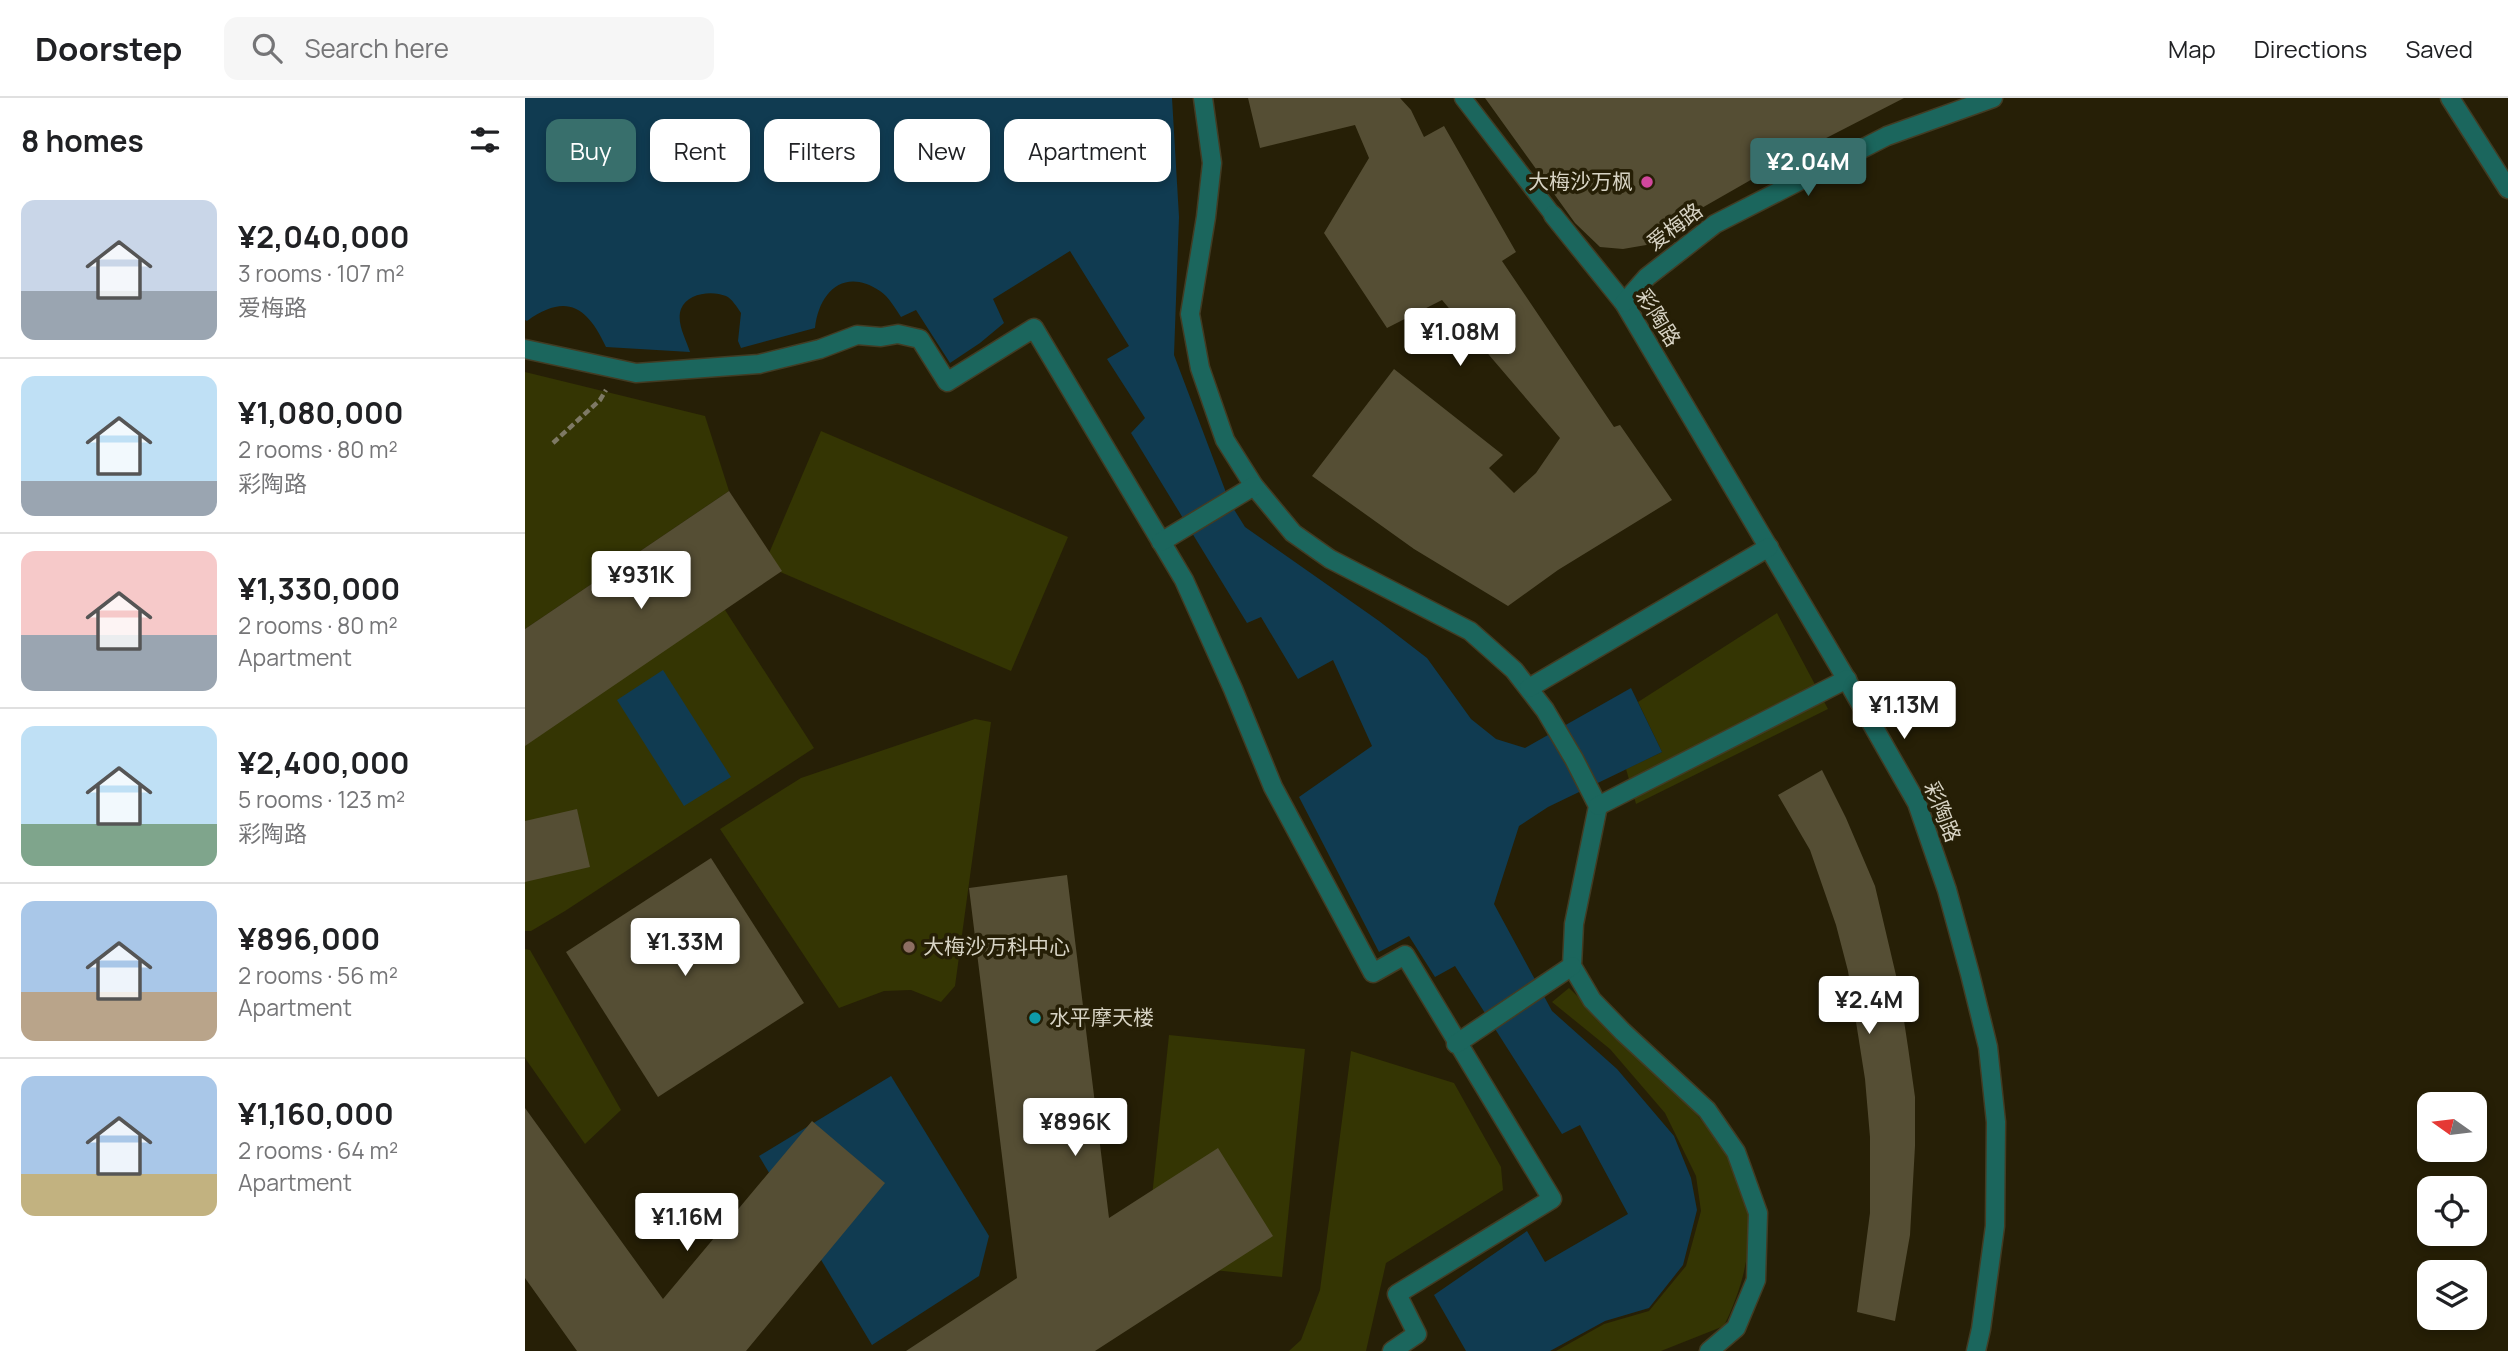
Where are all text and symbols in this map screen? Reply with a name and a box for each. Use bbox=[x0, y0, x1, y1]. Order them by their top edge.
search box bbox=[224, 17, 714, 80]
text: Doorstep bbox=[35, 26, 182, 71]
icon: search bbox=[248, 29, 286, 67]
text: Search here bbox=[304, 30, 449, 66]
text: Map bbox=[2168, 32, 2216, 65]
text: Directions bbox=[2254, 32, 2367, 65]
text: Saved bbox=[2405, 32, 2473, 65]
chip: Buy bbox=[546, 119, 636, 182]
chip: Rent bbox=[650, 119, 750, 182]
chip: Filters bbox=[764, 119, 880, 182]
chip: New bbox=[894, 119, 990, 182]
chip: Apartment bbox=[1004, 119, 1171, 182]
text: 8 homes bbox=[21, 120, 144, 161]
icon: filters bbox=[466, 121, 504, 159]
pin: ¥2.04M bbox=[1751, 139, 1865, 198]
text: ¥2.04M bbox=[1766, 145, 1850, 177]
place label: 大梅沙万枫 bbox=[1528, 167, 1633, 195]
marker: 大梅沙万枫 bbox=[1639, 174, 1655, 190]
street label: 爱梅路 bbox=[1641, 196, 1708, 256]
text: ¥2,040,000 bbox=[238, 216, 409, 257]
icon: home bbox=[77, 228, 161, 312]
text: 3 rooms · 107 m² bbox=[238, 257, 404, 289]
street label: 彩陶路 bbox=[1630, 283, 1687, 352]
text: 爱梅路 bbox=[238, 291, 307, 323]
pin: ¥1.08M bbox=[1403, 308, 1517, 368]
text: ¥1.08M bbox=[1420, 315, 1500, 347]
text: ¥1,080,000 bbox=[238, 392, 404, 433]
icon: home bbox=[77, 404, 161, 488]
text: 2 rooms · 80 m² bbox=[238, 433, 398, 465]
text: 彩陶路 bbox=[238, 467, 307, 499]
pin: ¥931K bbox=[592, 552, 690, 611]
text: ¥931K bbox=[608, 558, 674, 590]
text: ¥1,330,000 bbox=[238, 568, 400, 609]
icon: home bbox=[77, 579, 161, 663]
text: 2 rooms · 80 m² bbox=[238, 609, 398, 641]
text: Apartment bbox=[238, 641, 352, 673]
pin: ¥1.13M bbox=[1847, 682, 1961, 741]
text: ¥1.13M bbox=[1869, 688, 1939, 720]
text: ¥2,400,000 bbox=[238, 742, 409, 783]
icon: home bbox=[77, 754, 161, 838]
street label: 彩陶路 bbox=[1918, 777, 1968, 846]
text: 5 rooms · 123 m² bbox=[238, 783, 405, 815]
text: 彩陶路 bbox=[238, 817, 307, 849]
text: ¥896,000 bbox=[238, 918, 380, 959]
pin: ¥1.33M bbox=[628, 918, 742, 978]
text: ¥1.33M bbox=[647, 925, 723, 957]
icon: home bbox=[77, 929, 161, 1013]
place label: 大梅沙万科中心 bbox=[923, 932, 1070, 960]
marker: 大梅沙万科中心 bbox=[901, 939, 917, 955]
text: 2 rooms · 56 m² bbox=[238, 959, 398, 991]
pin: ¥2.4M bbox=[1820, 976, 1918, 1036]
text: ¥2.4M bbox=[1835, 983, 1903, 1015]
text: Apartment bbox=[238, 991, 352, 1023]
place label: 水平摩天楼 bbox=[1049, 1003, 1154, 1031]
marker: 水平摩天楼 bbox=[1027, 1010, 1043, 1026]
north arrow bbox=[2417, 1092, 2487, 1162]
map controls bbox=[2417, 1092, 2487, 1330]
text: ¥1,160,000 bbox=[238, 1093, 394, 1134]
pin: ¥896K bbox=[1026, 1098, 1124, 1158]
icon: home bbox=[77, 1104, 161, 1188]
text: ¥896K bbox=[1039, 1105, 1111, 1137]
text: 2 rooms · 64 m² bbox=[238, 1134, 398, 1166]
text: Apartment bbox=[238, 1166, 352, 1198]
button: locate bbox=[2417, 1176, 2487, 1246]
pin: ¥1.16M bbox=[630, 1194, 744, 1253]
text: ¥1.16M bbox=[651, 1200, 723, 1232]
button: layers bbox=[2417, 1260, 2487, 1330]

